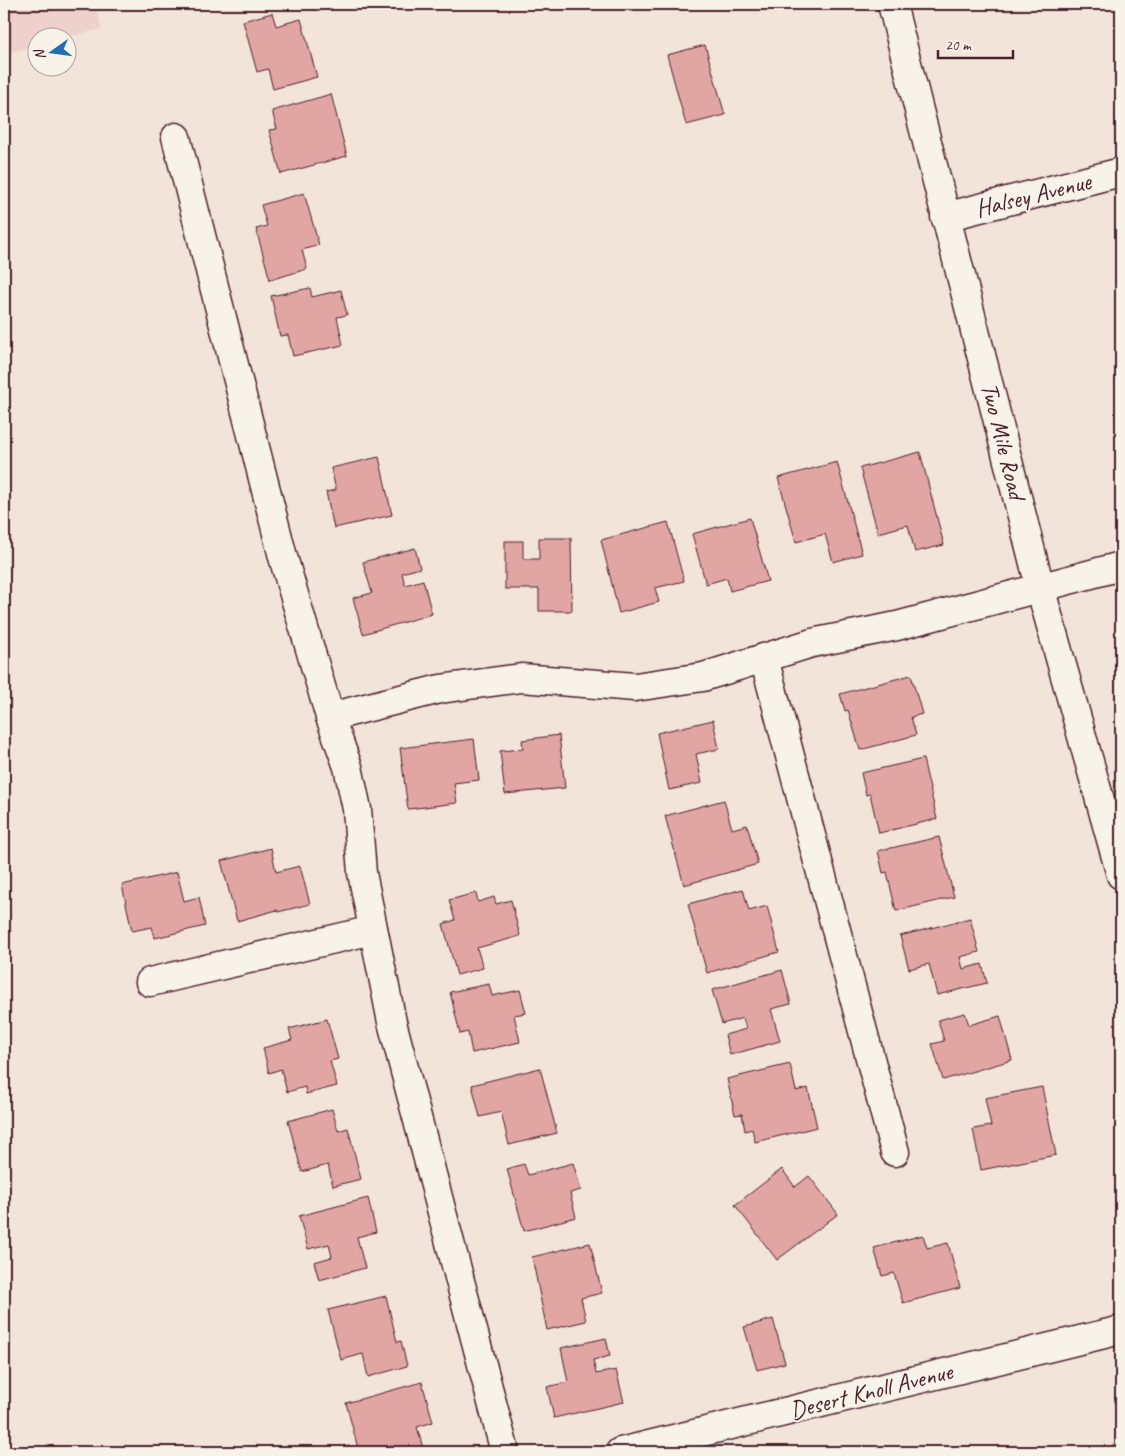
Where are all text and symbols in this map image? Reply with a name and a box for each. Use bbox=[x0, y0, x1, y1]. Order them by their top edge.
north arrow bbox=[28, 28, 78, 78]
scale bar bbox=[938, 28, 1012, 60]
text: 20 m bbox=[945, 36, 972, 55]
text: N bbox=[30, 47, 49, 61]
street label: Halsey Avenue bbox=[972, 165, 1096, 225]
street label: Two Mile Road bbox=[973, 380, 1034, 506]
street label: Desert Knoll Avenue bbox=[786, 1355, 957, 1427]

